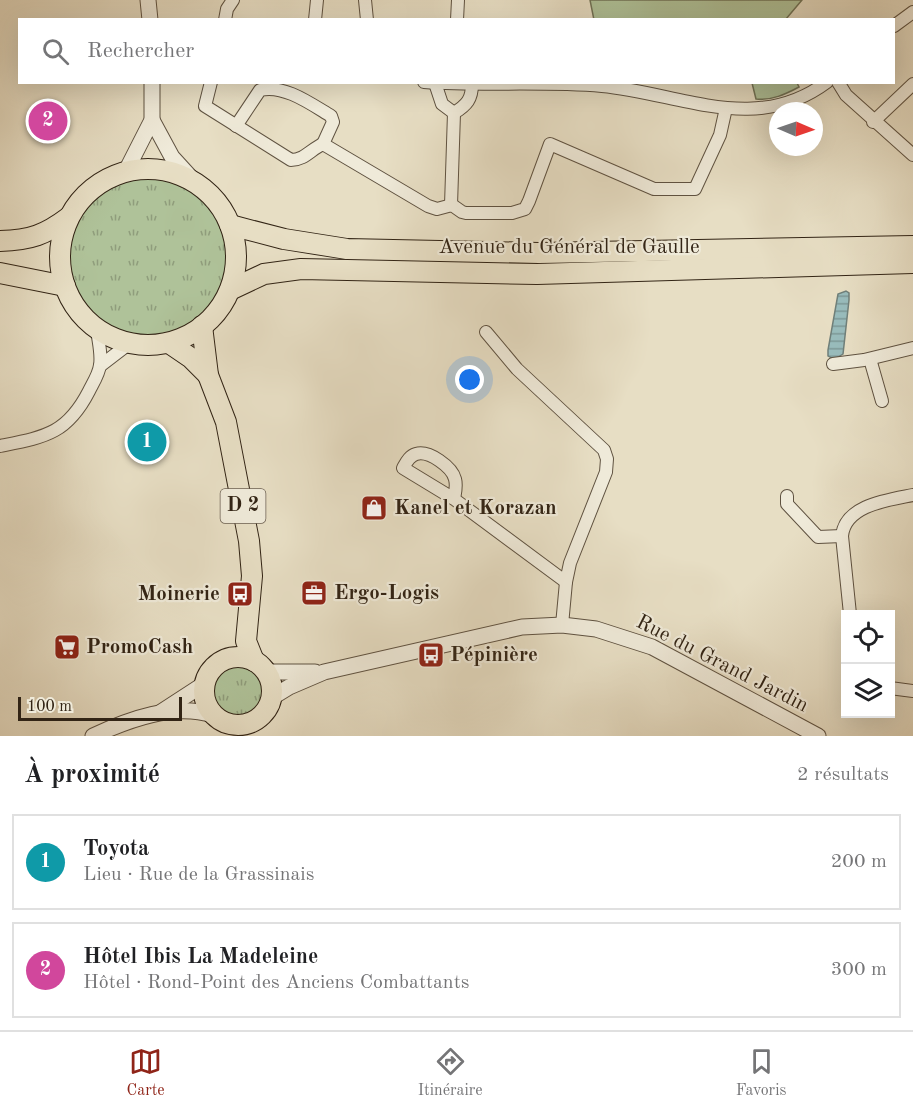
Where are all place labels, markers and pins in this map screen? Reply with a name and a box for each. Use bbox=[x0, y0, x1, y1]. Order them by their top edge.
pin: 2 bbox=[28, 98, 68, 144]
pin: 1 bbox=[128, 420, 166, 464]
shop icon: Kanel et Korazan bbox=[359, 493, 389, 523]
place label: Kanel et Korazan bbox=[394, 498, 557, 519]
office icon: Ergo-Logis bbox=[299, 578, 329, 608]
bus stop icon: Moinerie bbox=[225, 579, 255, 609]
place label: Ergo-Logis bbox=[334, 583, 439, 604]
place label: Moinerie bbox=[138, 584, 220, 605]
supermarket icon: PromoCash bbox=[52, 632, 82, 662]
place label: PromoCash bbox=[86, 637, 193, 658]
bus stop icon: Pépinière bbox=[416, 640, 446, 670]
place label: Pépinière bbox=[450, 645, 538, 666]

